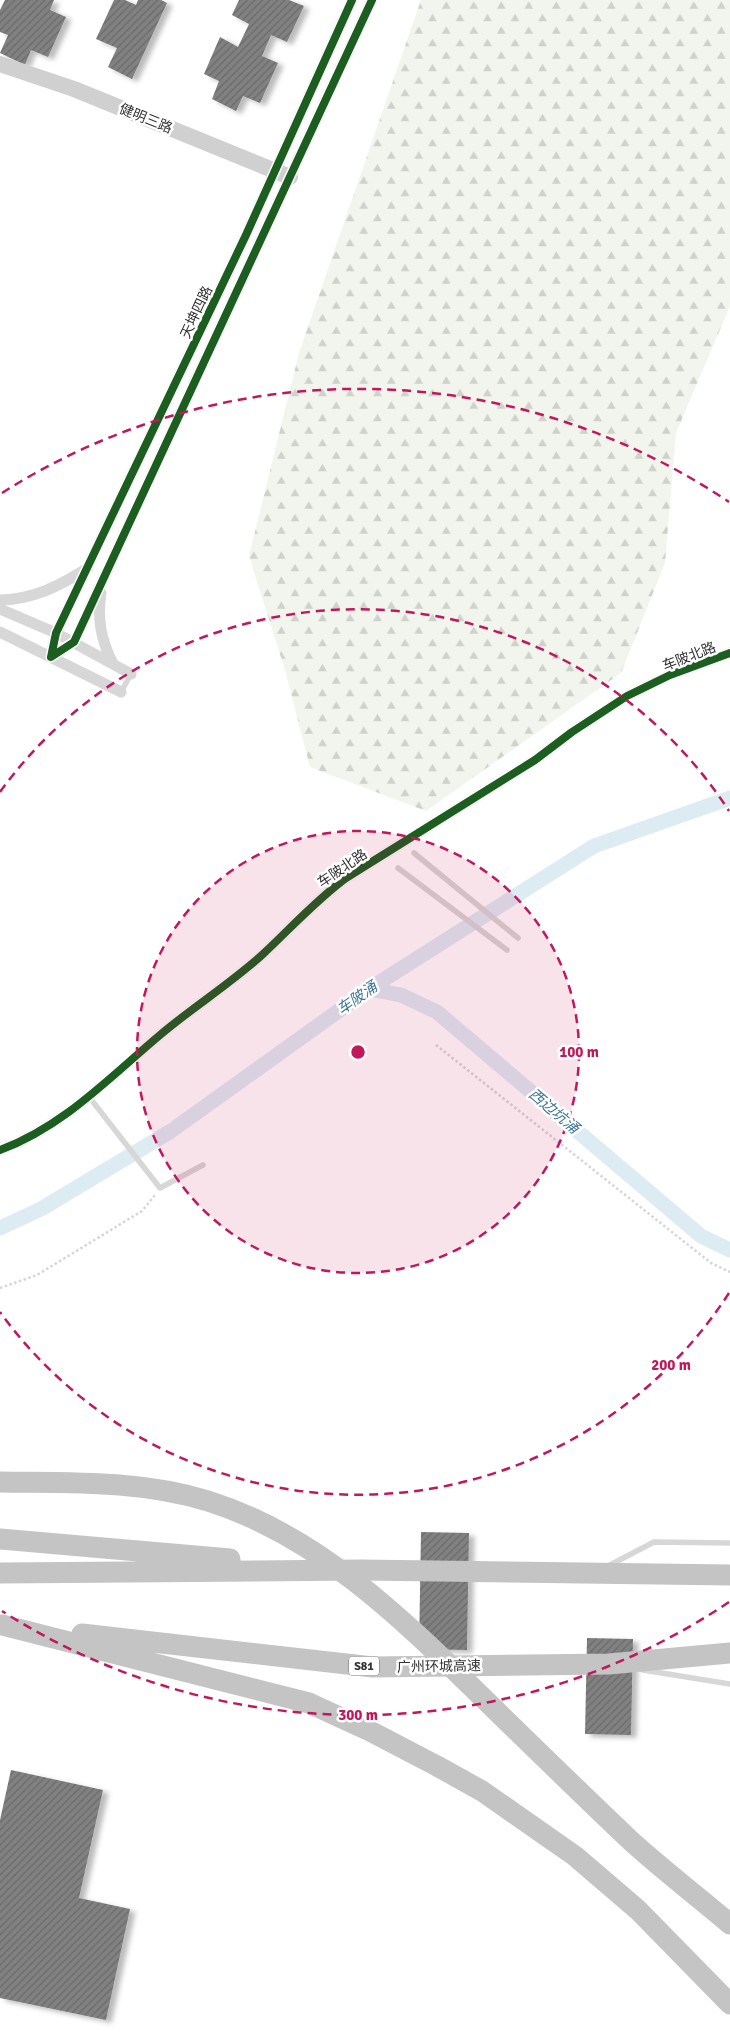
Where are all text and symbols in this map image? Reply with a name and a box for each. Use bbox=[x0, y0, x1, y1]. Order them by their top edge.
street label: 健明三路 bbox=[117, 100, 175, 137]
street label: 天坤四路 bbox=[177, 283, 216, 341]
street label: 车陂北路 bbox=[660, 638, 718, 674]
street label: 车陂北路 bbox=[314, 846, 370, 891]
water label: 车陂涌 bbox=[333, 977, 382, 1018]
centre of rings bbox=[349, 1043, 367, 1061]
text: 100 m bbox=[559, 1043, 599, 1061]
water label: 西边坑涌 bbox=[525, 1085, 584, 1138]
text: 200 m bbox=[651, 1356, 691, 1374]
road number: S81 bbox=[349, 1656, 379, 1675]
street label: 广州环城高速 bbox=[397, 1657, 481, 1676]
text: 300 m bbox=[338, 1706, 378, 1724]

